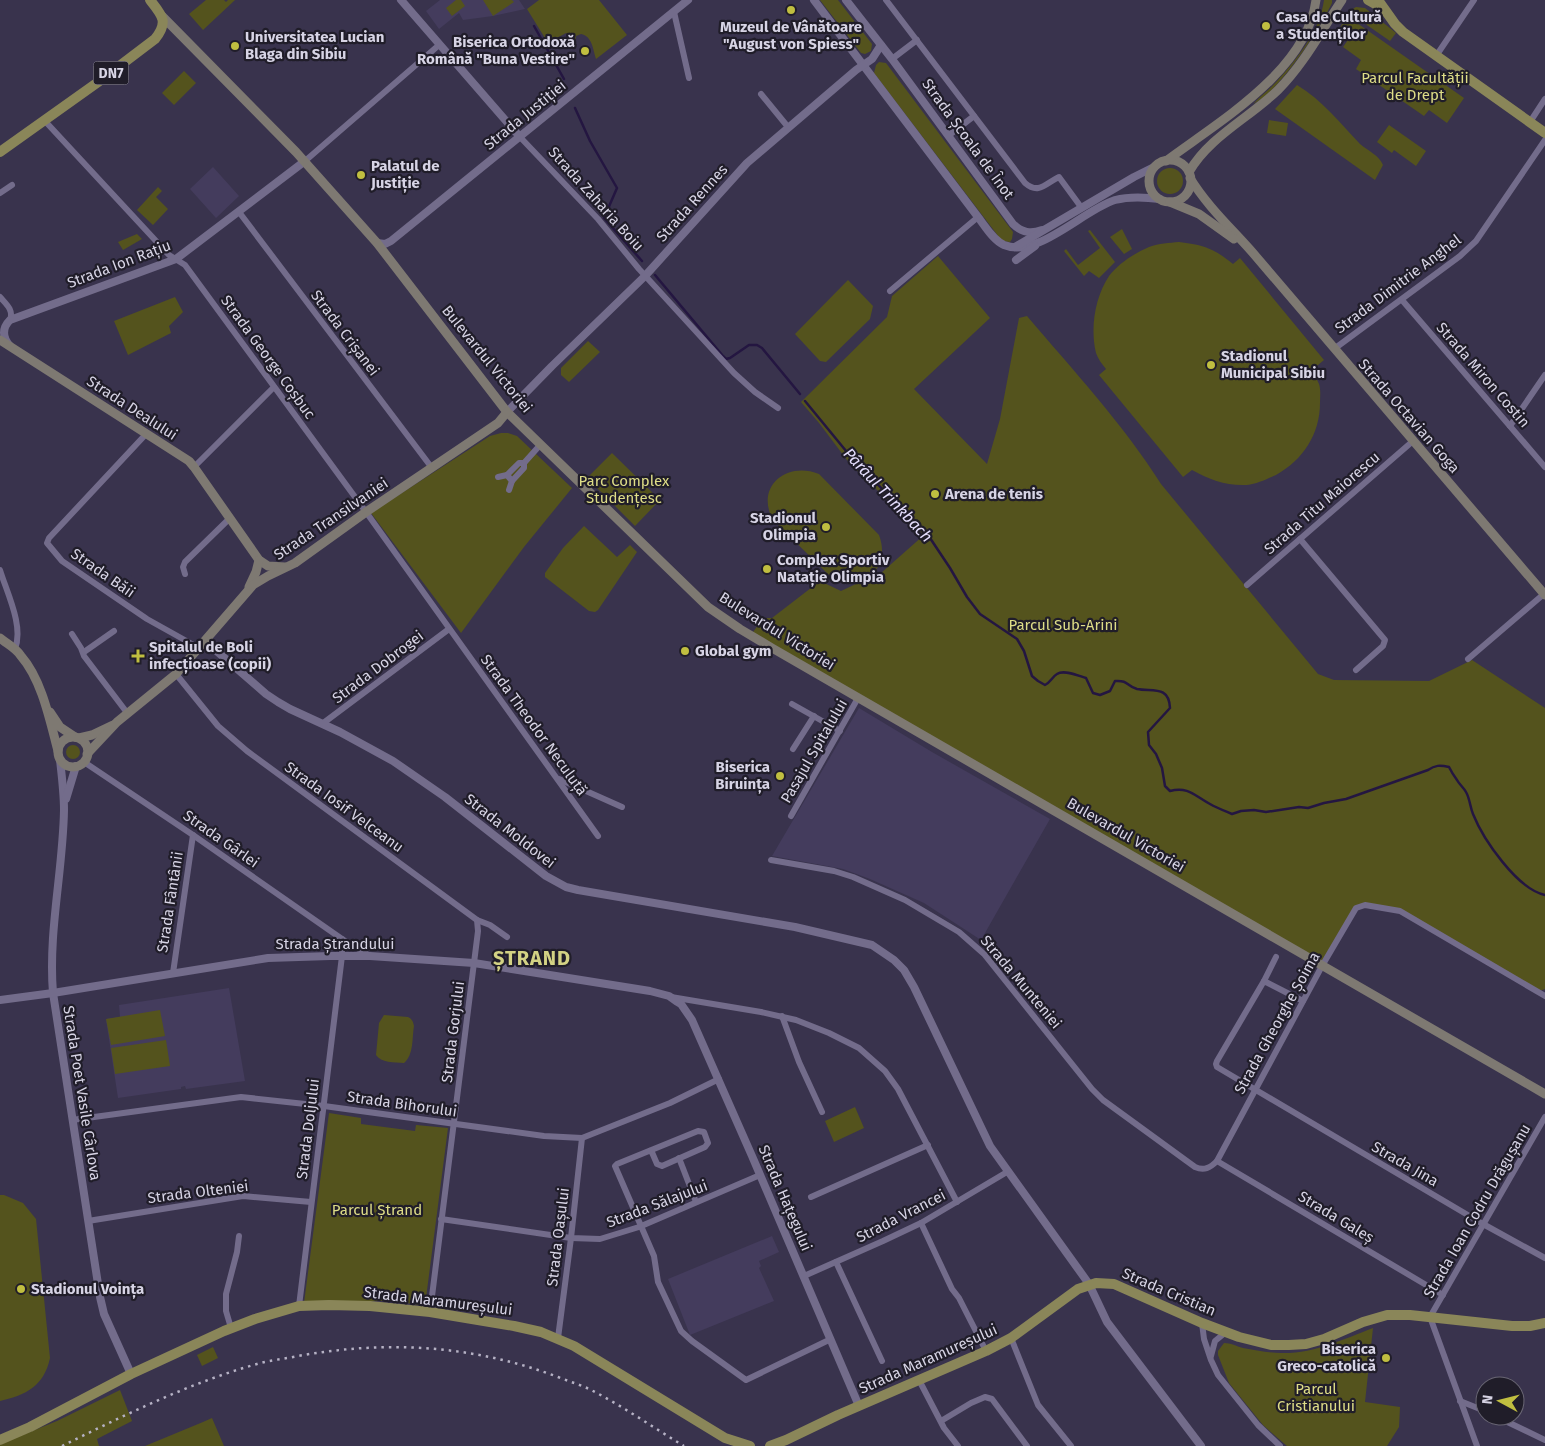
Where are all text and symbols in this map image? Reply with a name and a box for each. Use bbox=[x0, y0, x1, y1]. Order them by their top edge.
marker: Muzeul de Vânătoare "August von Spiess" bbox=[785, 4, 797, 16]
place label: Casa de Cultură a Studenților bbox=[1276, 8, 1382, 44]
place label: Muzeul de Vânătoare "August von Spiess" bbox=[720, 18, 862, 53]
marker: Casa de Cultură a Studenților bbox=[1260, 20, 1272, 32]
place label: Universitatea Lucian Blaga din Sibiu bbox=[245, 28, 384, 63]
place label: Biserica Ortodoxă Română "Buna Vestire" bbox=[417, 33, 575, 68]
marker: Universitatea Lucian Blaga din Sibiu bbox=[229, 40, 241, 52]
marker: Biserica Ortodoxă Română "Buna Vestire" bbox=[579, 45, 591, 57]
road number: DN7 bbox=[94, 62, 128, 84]
park label: Parcul Facultății de Drept bbox=[1361, 69, 1469, 104]
street label: Strada Școala de Înot bbox=[917, 75, 1018, 204]
street label: Strada Justiției bbox=[480, 76, 570, 154]
street label: Strada Zaharia Boiu bbox=[545, 143, 647, 255]
place label: Palatul de Justiție bbox=[370, 157, 440, 193]
street label: Strada Rennes bbox=[653, 161, 731, 245]
marker: Palatul de Justiție bbox=[355, 169, 367, 181]
street label: Strada Dimitrie Anghel bbox=[1331, 230, 1465, 337]
street label: Strada Ion Rațiu bbox=[65, 236, 174, 293]
street label: Strada Crișanei bbox=[306, 287, 383, 380]
street label: Strada George Coșbuc bbox=[216, 292, 319, 423]
street label: Bulevardul Victoriei bbox=[438, 302, 536, 416]
street label: Strada Miron Costin bbox=[1433, 319, 1533, 431]
place label: Stadionul Municipal Sibiu bbox=[1221, 347, 1325, 382]
street label: Strada Octavian Goga bbox=[1355, 355, 1463, 477]
marker: Stadionul Municipal Sibiu bbox=[1205, 359, 1217, 371]
street label: Strada Dealului bbox=[83, 372, 181, 444]
water label: Pârâul Trinkbach bbox=[839, 444, 937, 546]
street label: Strada Titu Maiorescu bbox=[1261, 448, 1383, 558]
park label: Parc Complex Studențesc bbox=[579, 472, 670, 508]
street label: Strada Transilvaniei bbox=[270, 474, 392, 564]
place label: Arena de tenis bbox=[944, 485, 1043, 503]
marker: Arena de tenis bbox=[929, 488, 941, 500]
place label: Stadionul Olimpia bbox=[750, 509, 817, 544]
marker: Stadionul Olimpia bbox=[820, 521, 832, 533]
street label: Strada Băii bbox=[68, 544, 138, 602]
place label: Complex Sportiv Natație Olimpia bbox=[777, 551, 890, 587]
marker: Complex Sportiv Natație Olimpia bbox=[761, 563, 773, 575]
street label: Bulevardul Victoriei bbox=[716, 588, 838, 674]
park label: Parcul Sub-Arini bbox=[1009, 616, 1117, 634]
street label: Strada Dobrogei bbox=[329, 627, 427, 707]
place label: Spitalul de Boli infecțioase (copii) bbox=[149, 638, 271, 674]
place label: Global gym bbox=[695, 642, 771, 660]
marker: Global gym bbox=[679, 645, 691, 657]
marker: Spitalul de Boli infecțioase (copii) bbox=[131, 649, 145, 663]
street label: Strada Theodor Neculuță bbox=[476, 651, 591, 800]
street label: Pasajul Spitalului bbox=[777, 696, 851, 806]
street label: Strada Iosif Velceanu bbox=[281, 758, 407, 856]
place label: Biserica Biruința bbox=[715, 758, 770, 794]
marker: Biserica Biruința bbox=[774, 770, 786, 782]
street label: Strada Moldovei bbox=[461, 790, 559, 872]
street label: Bulevardul Victoriei bbox=[1064, 794, 1188, 876]
street label: Strada Gârlei bbox=[180, 806, 262, 872]
street label: Strada Fântânii bbox=[153, 850, 187, 954]
street label: Strada Munteniei bbox=[977, 932, 1065, 1032]
street label: Strada Ștrandului bbox=[276, 935, 394, 954]
district label: ȘTRAND bbox=[493, 946, 571, 972]
street label: Strada Gheorghe Șoima bbox=[1230, 949, 1324, 1098]
street label: Strada Gorjului bbox=[438, 980, 468, 1084]
street label: Strada Poet Vasile Cârlova bbox=[59, 1004, 105, 1182]
street label: Strada Doljului bbox=[293, 1078, 323, 1180]
street label: Strada Bihorului bbox=[346, 1087, 458, 1121]
street label: Strada Ioan Codru Drăgușanu bbox=[1420, 1121, 1535, 1302]
street label: Strada Jina bbox=[1369, 1138, 1441, 1190]
street label: Strada Hațegului bbox=[754, 1142, 815, 1254]
street label: Strada Sălajului bbox=[604, 1176, 710, 1232]
street label: Strada Olteniei bbox=[146, 1177, 250, 1207]
street label: Strada Vrancei bbox=[853, 1186, 949, 1246]
street label: Strada Oașului bbox=[543, 1187, 574, 1288]
street label: Strada Galeș bbox=[1294, 1187, 1377, 1247]
park label: Parcul Ștrand bbox=[332, 1201, 422, 1220]
street label: Strada Cristian bbox=[1119, 1264, 1219, 1320]
place label: Stadionul Voința bbox=[31, 1280, 144, 1299]
marker: Stadionul Voința bbox=[15, 1283, 27, 1295]
street label: Strada Maramureșului bbox=[363, 1283, 513, 1320]
street label: Strada Maramureșului bbox=[856, 1320, 1000, 1399]
place label: Biserica Greco-catolică bbox=[1277, 1340, 1376, 1375]
marker: Biserica Greco-catolică bbox=[1380, 1352, 1392, 1364]
north arrow bbox=[1475, 1376, 1525, 1426]
park label: Parcul Cristianului bbox=[1277, 1380, 1355, 1415]
text: N bbox=[1479, 1394, 1497, 1405]

